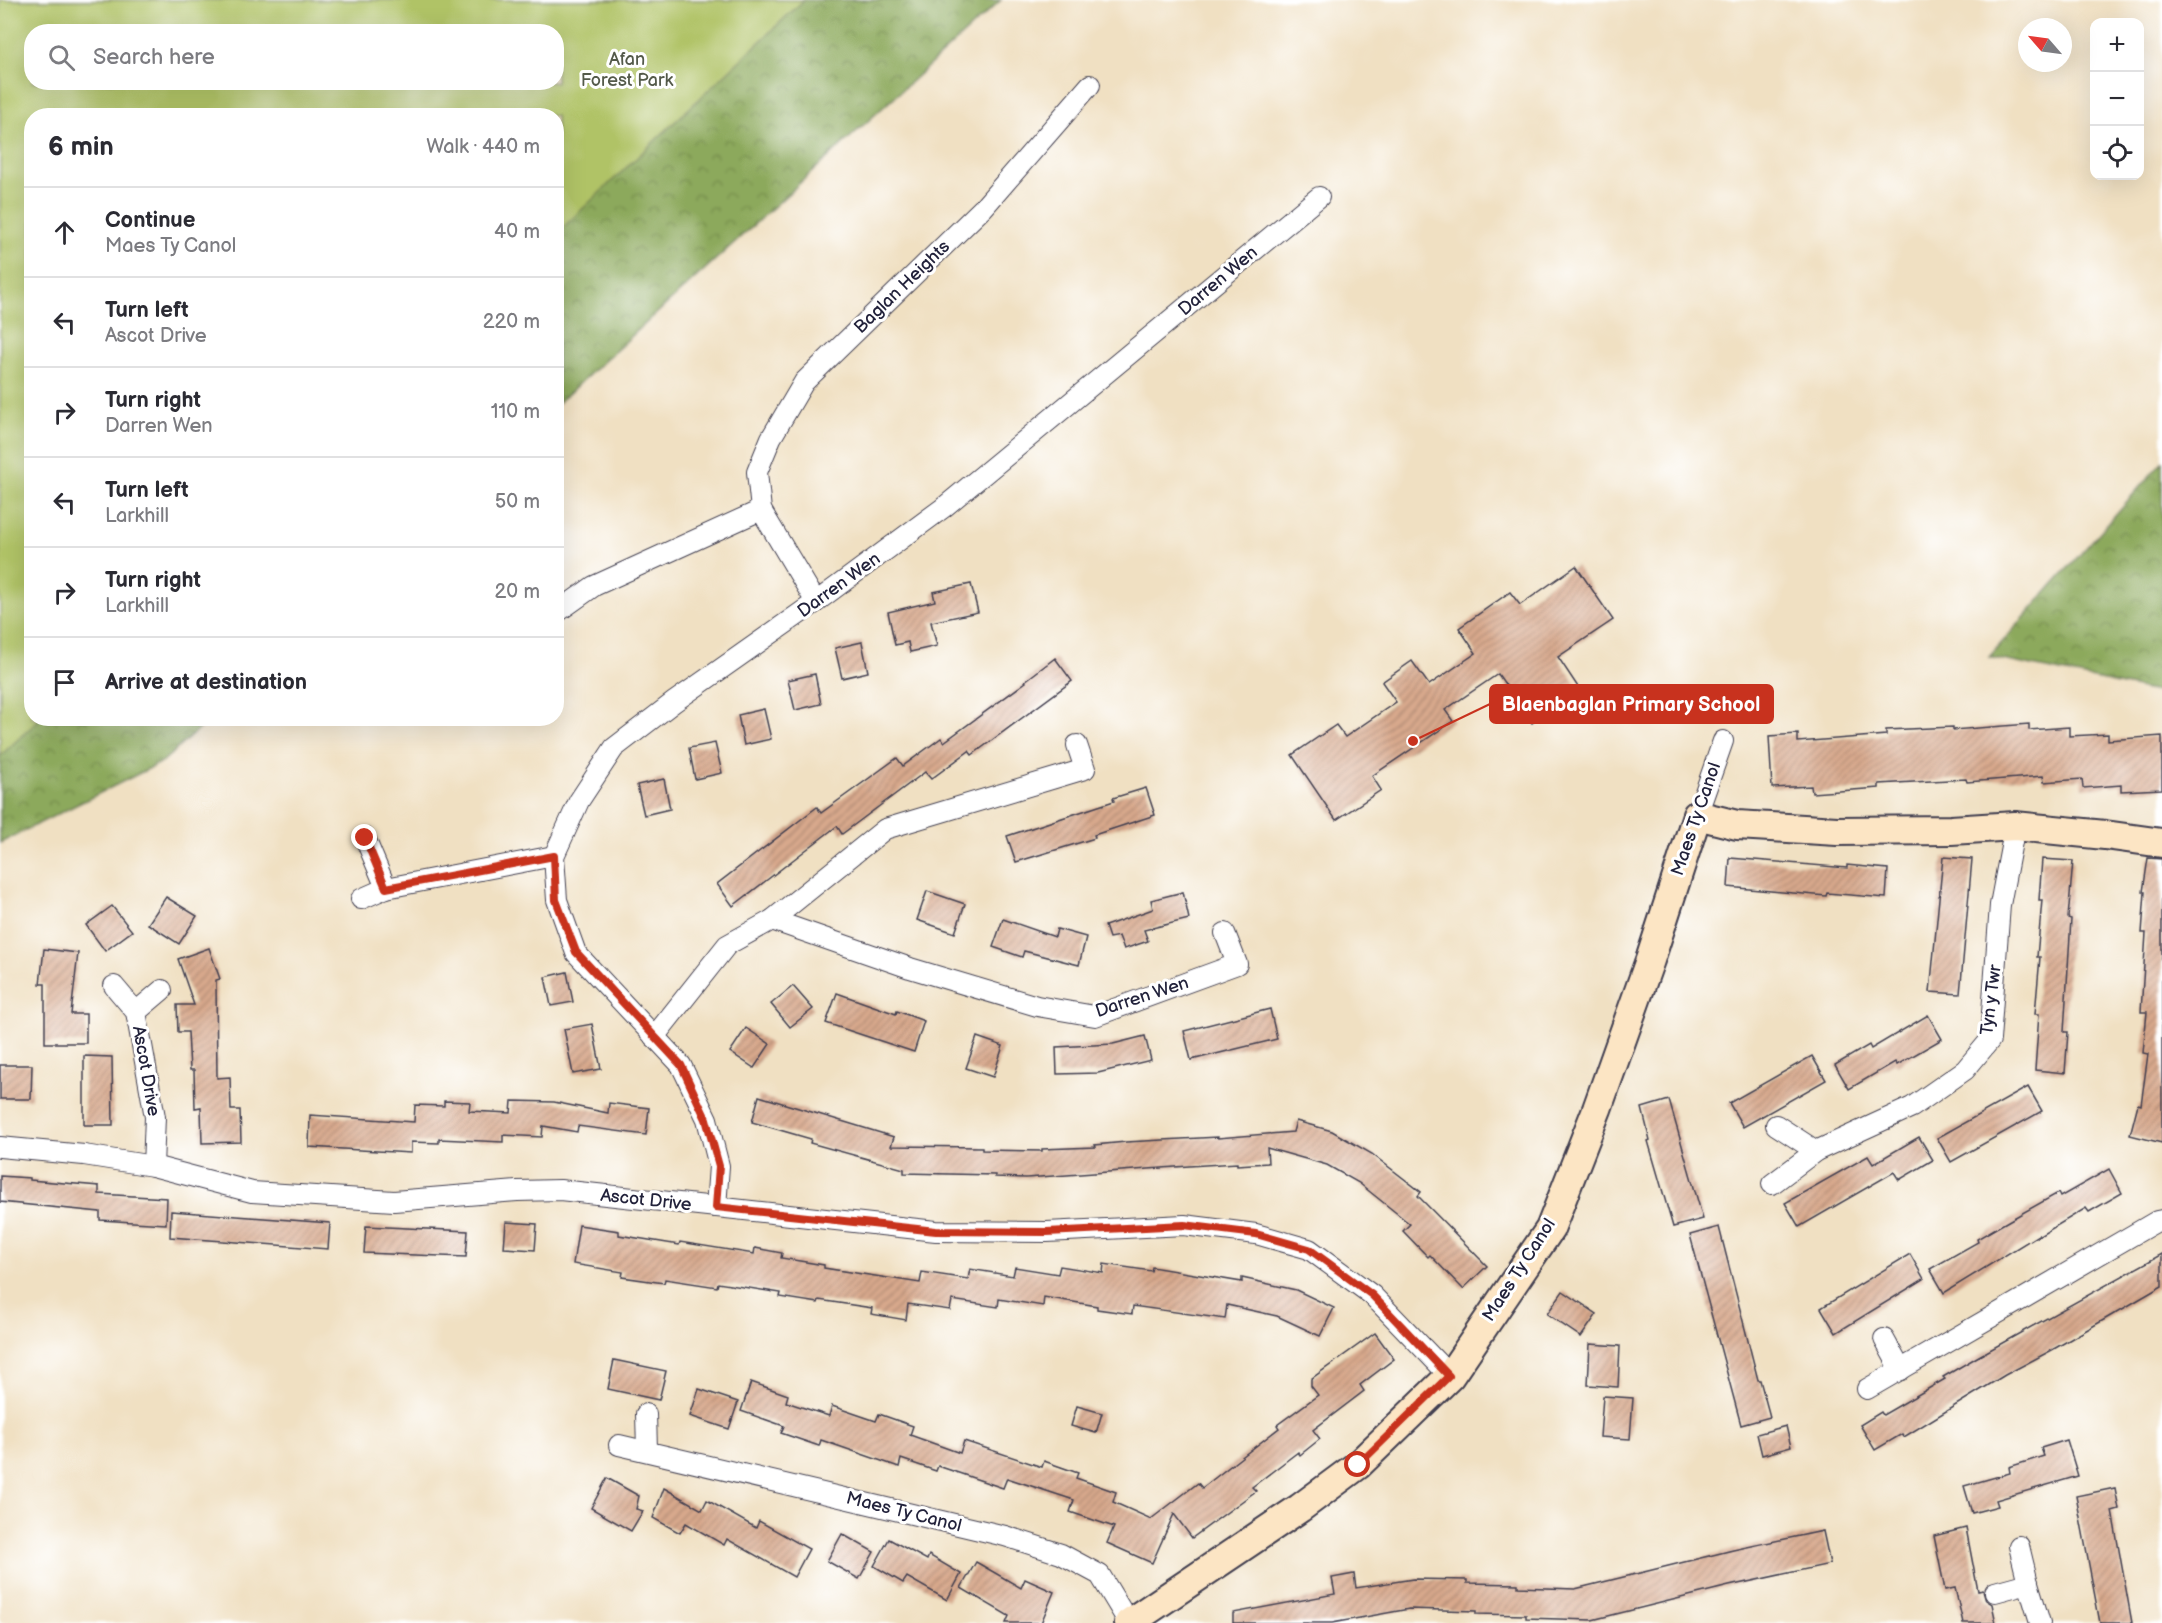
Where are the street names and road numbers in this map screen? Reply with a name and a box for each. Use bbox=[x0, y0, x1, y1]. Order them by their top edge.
street label: Baglan Heights bbox=[850, 236, 954, 338]
street label: Darren Wen bbox=[1174, 242, 1262, 320]
street label: Darren Wen bbox=[794, 548, 884, 622]
street label: Maes Ty Canol bbox=[1667, 760, 1725, 878]
street label: Tyn y Twr bbox=[1976, 963, 2006, 1036]
street label: Darren Wen bbox=[1093, 972, 1191, 1022]
street label: Ascot Drive bbox=[128, 1024, 164, 1118]
street label: Ascot Drive bbox=[599, 1185, 693, 1215]
street label: Maes Ty Canol bbox=[1478, 1215, 1560, 1325]
street label: Maes Ty Canol bbox=[844, 1488, 964, 1536]

